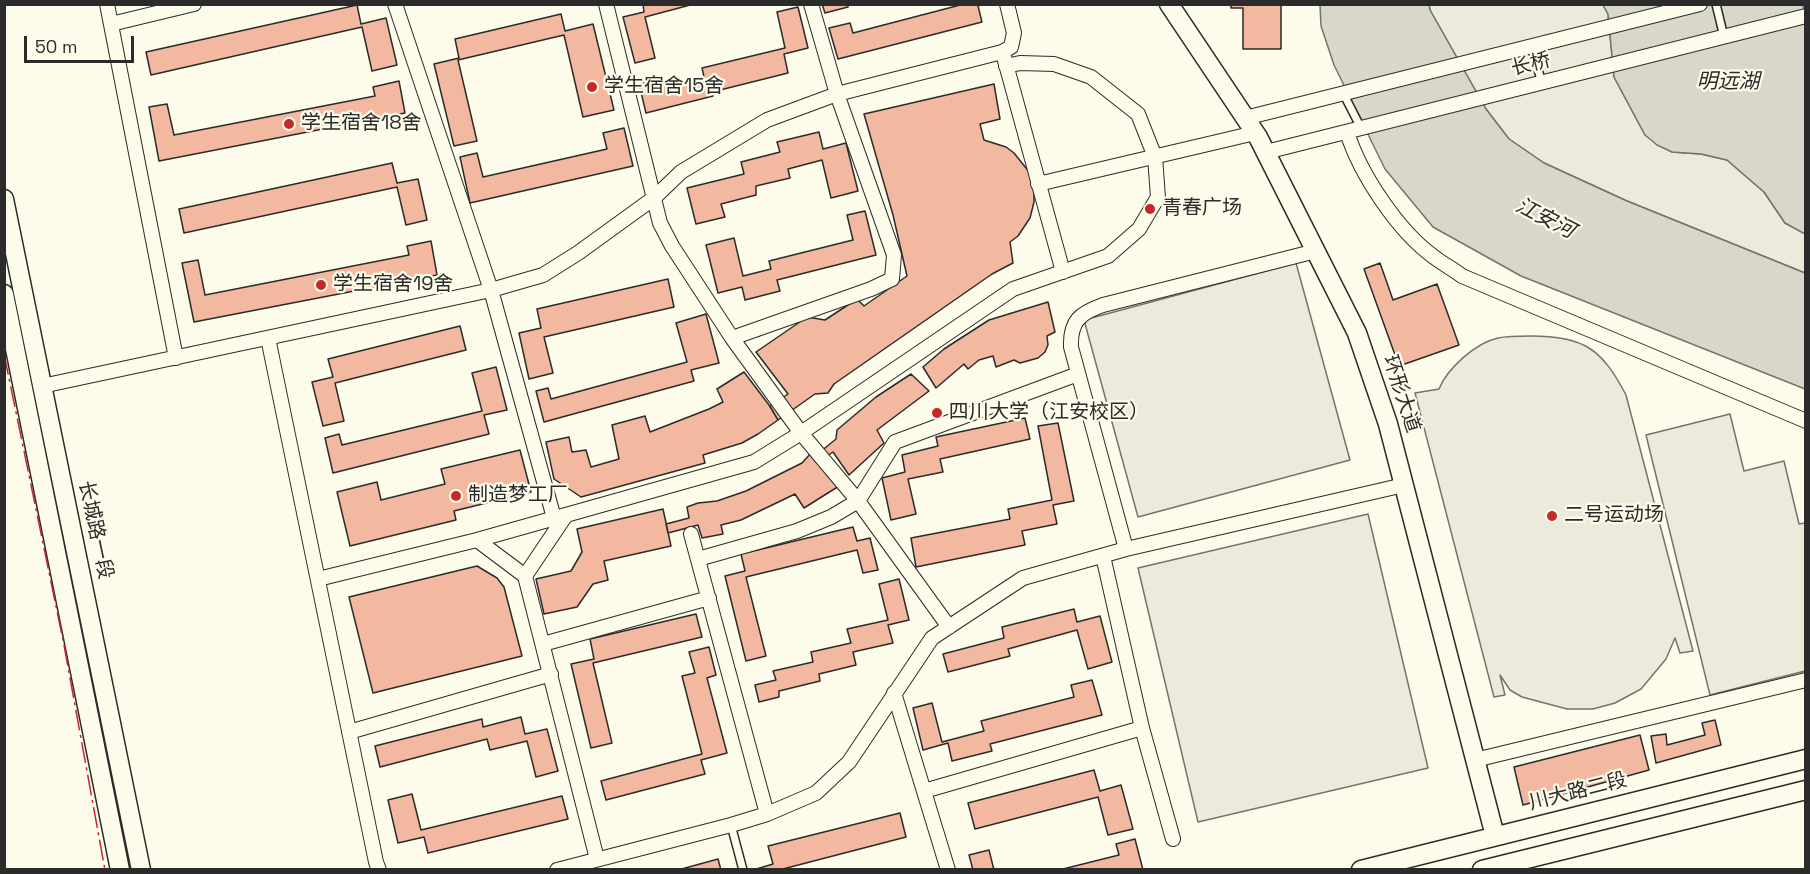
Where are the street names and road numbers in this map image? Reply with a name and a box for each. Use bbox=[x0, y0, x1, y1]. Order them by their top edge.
street label: 长桥 bbox=[1509, 49, 1553, 81]
street label: 环形大道 bbox=[1377, 352, 1425, 436]
street label: 长城路一段 bbox=[73, 479, 117, 581]
street label: 川大路二段 bbox=[1527, 768, 1629, 816]

